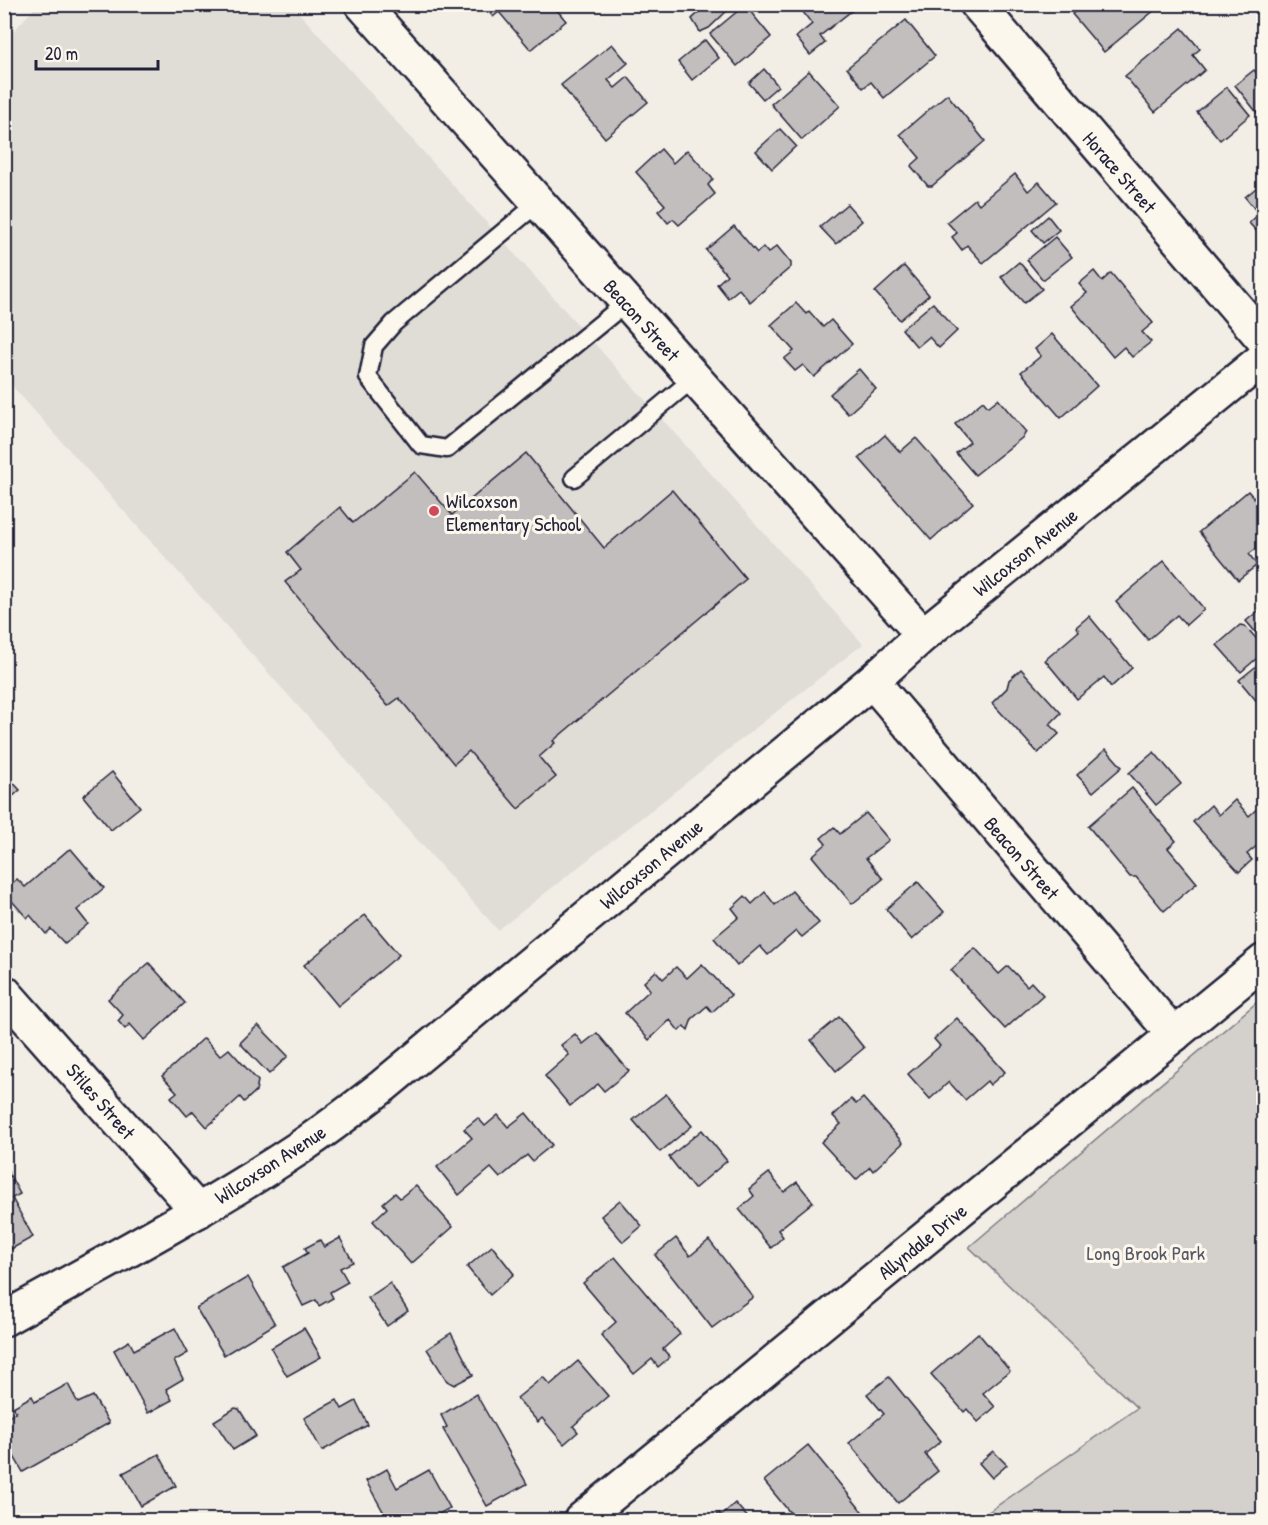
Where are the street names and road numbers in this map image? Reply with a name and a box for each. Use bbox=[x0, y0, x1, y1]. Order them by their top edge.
street label: Horace Street bbox=[1077, 125, 1164, 219]
street label: Beacon Street bbox=[598, 273, 687, 368]
street label: Wilcoxson Avenue bbox=[967, 502, 1083, 602]
street label: Beacon Street bbox=[978, 811, 1066, 906]
street label: Wilcoxson Avenue bbox=[594, 813, 708, 915]
street label: Stiles Street bbox=[60, 1057, 142, 1146]
street label: Wilcoxson Avenue bbox=[209, 1118, 331, 1210]
street label: Allyndale Drive bbox=[872, 1197, 972, 1285]

